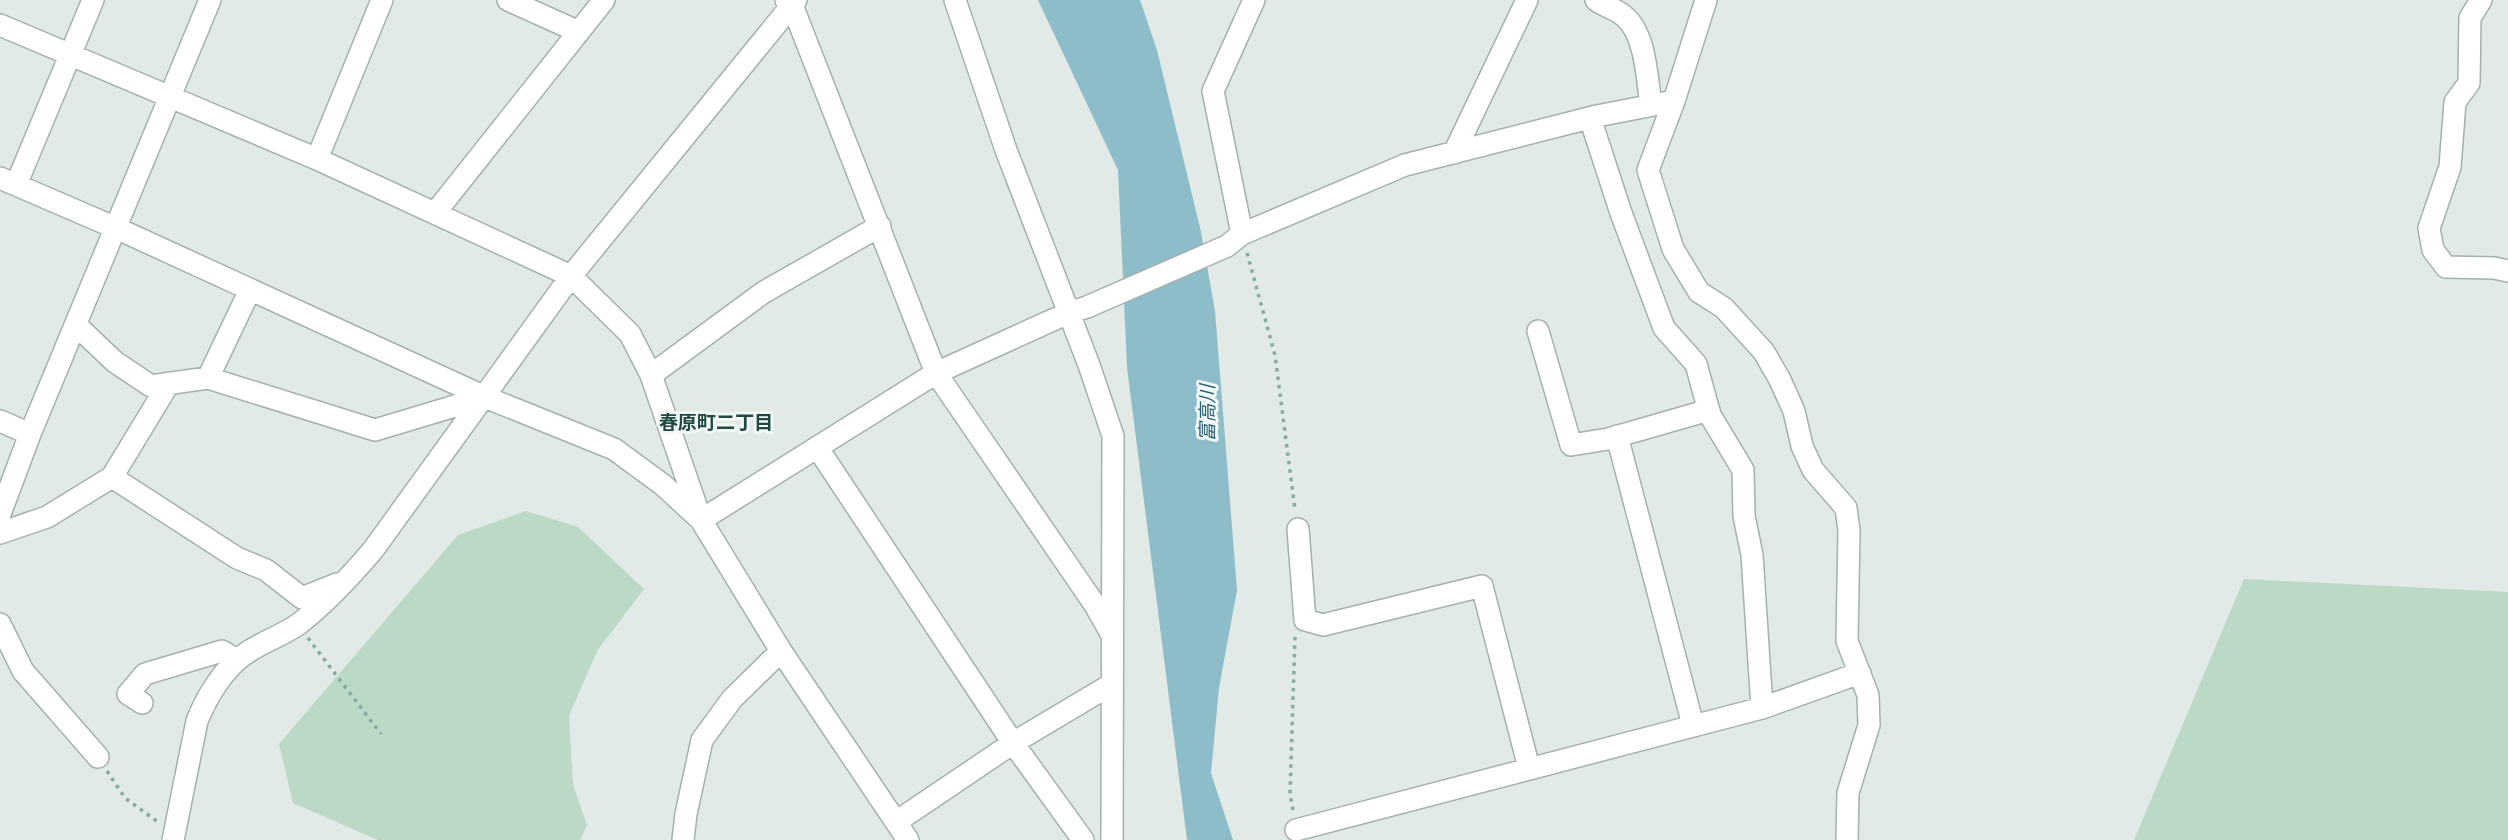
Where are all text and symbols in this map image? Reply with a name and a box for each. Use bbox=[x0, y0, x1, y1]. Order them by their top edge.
water label: 富高川 bbox=[1192, 383, 1221, 442]
district label: 春原町二丁目 bbox=[659, 407, 773, 436]

